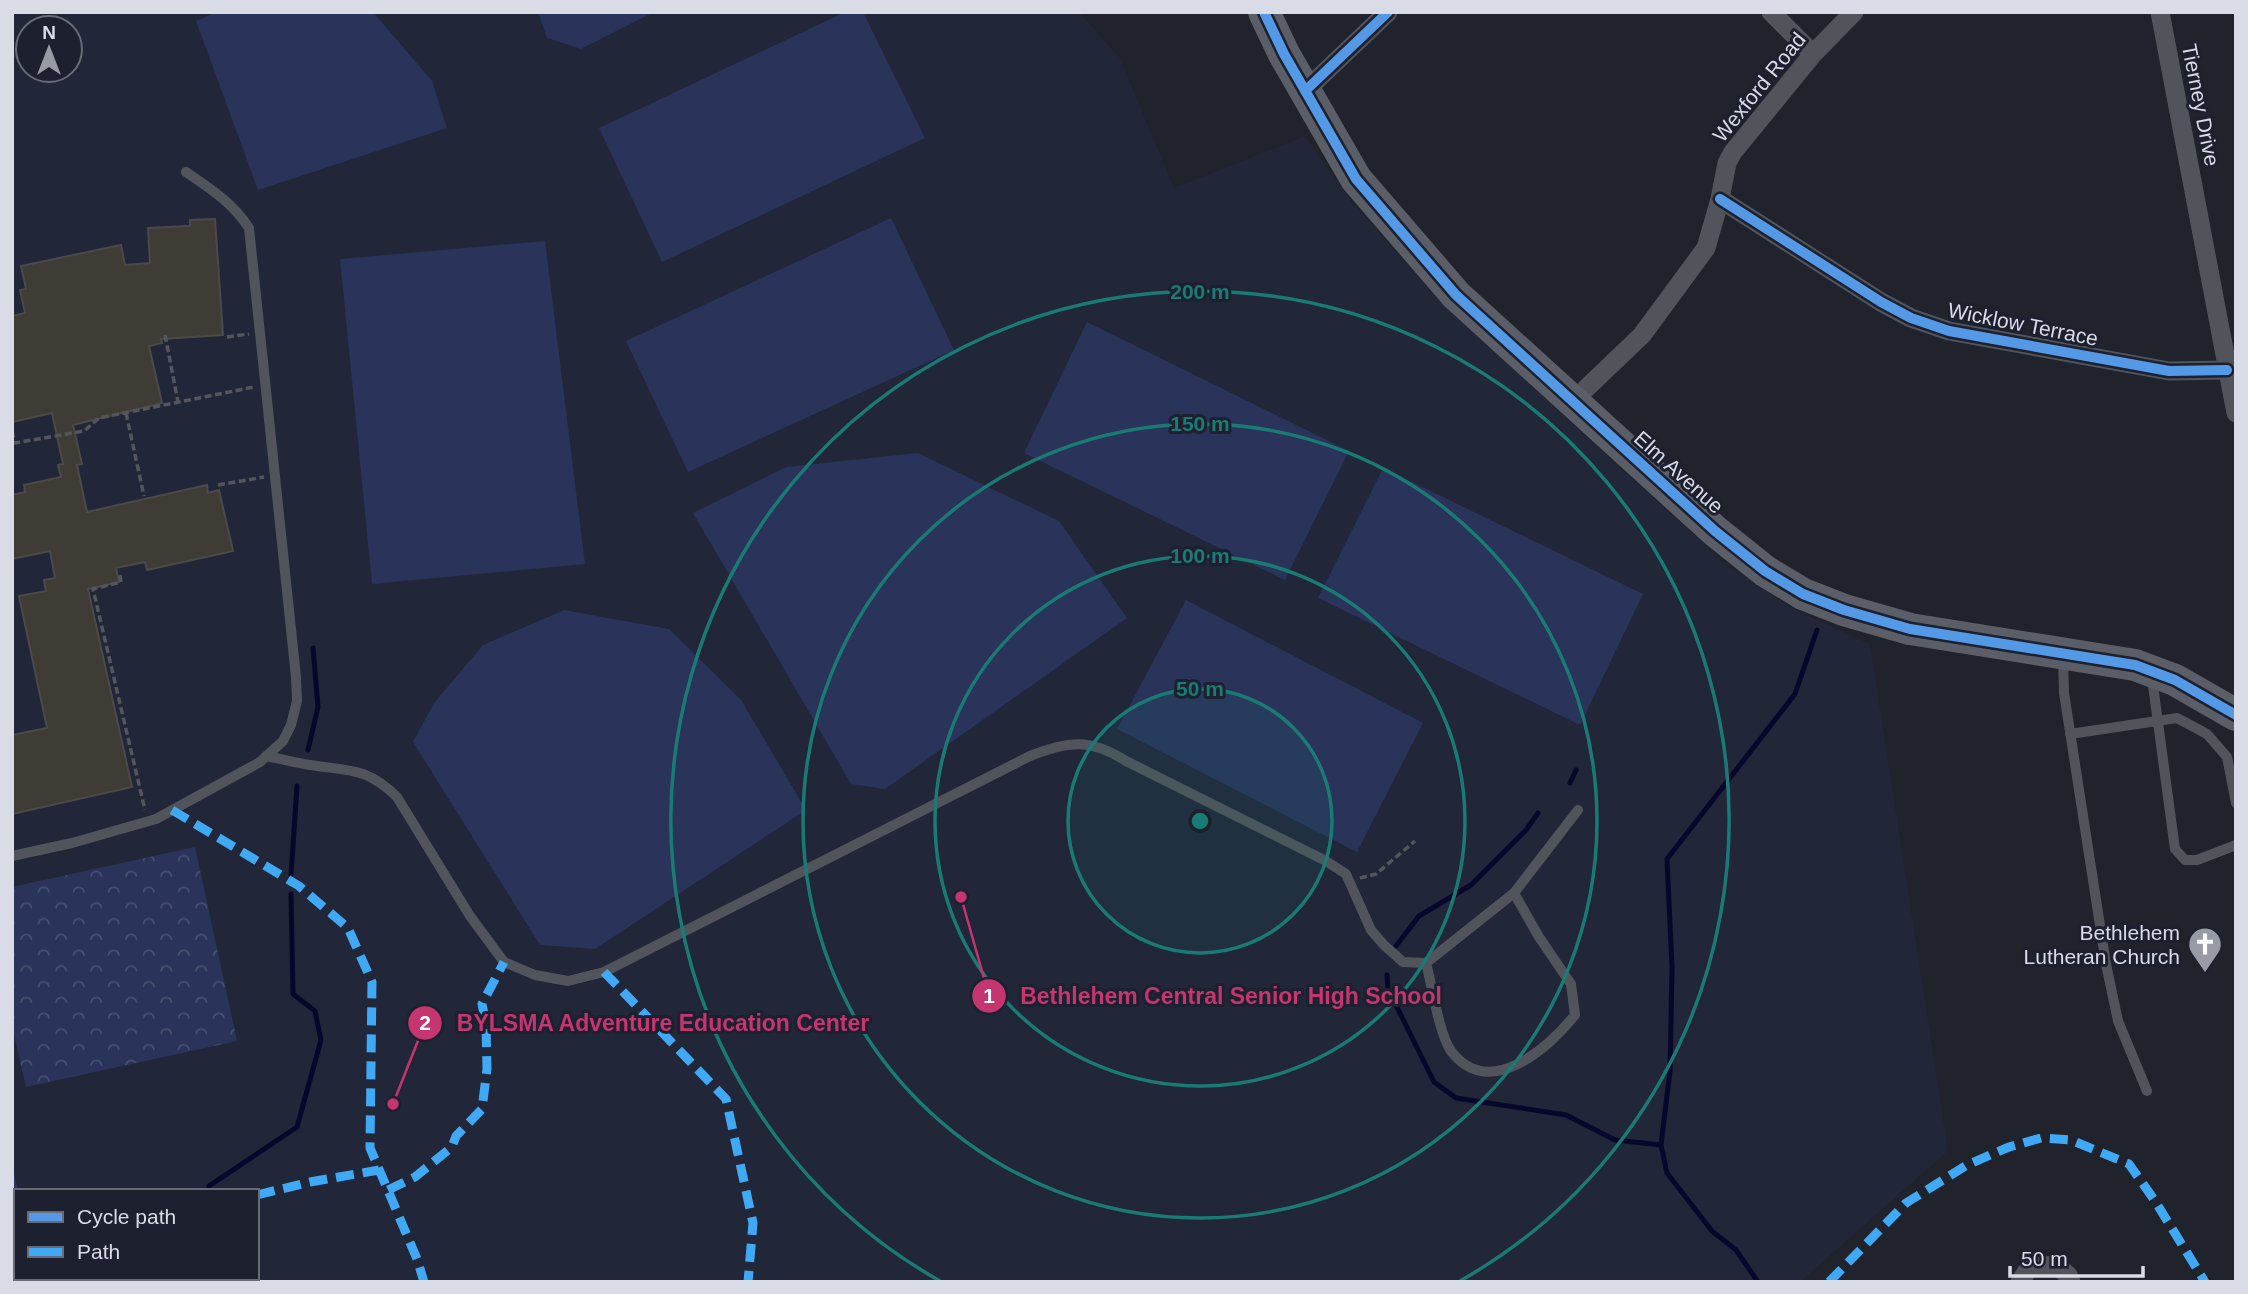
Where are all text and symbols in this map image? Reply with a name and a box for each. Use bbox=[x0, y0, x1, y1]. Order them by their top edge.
north arrow bbox=[14, 14, 84, 84]
text: N bbox=[42, 22, 56, 43]
street label: Wexford Road bbox=[1708, 28, 1810, 146]
street label: Tierney Drive bbox=[2178, 42, 2224, 168]
text: 200 m bbox=[1170, 280, 1230, 303]
street label: Wicklow Terrace bbox=[1946, 298, 2100, 350]
text: 150 m bbox=[1170, 412, 1230, 435]
street label: Elm Avenue bbox=[1630, 426, 1728, 518]
text: 100 m bbox=[1170, 544, 1230, 567]
text: 50 m bbox=[1176, 677, 1224, 700]
centre of rings bbox=[1188, 809, 1212, 833]
place label: Bethlehem Lutheran Church bbox=[2024, 921, 2180, 968]
church icon: Bethlehem Lutheran Church bbox=[2186, 925, 2224, 974]
callout: Bethlehem Central Senior High School bbox=[972, 974, 1456, 1018]
text: Bethlehem Central Senior High School bbox=[1020, 983, 1442, 1009]
text: 1 bbox=[983, 984, 995, 1007]
callout: BYLSMA Adventure Education Center bbox=[407, 1001, 884, 1045]
text: BYLSMA Adventure Education Center bbox=[457, 1010, 869, 1036]
text: 2 bbox=[419, 1011, 431, 1034]
legend bbox=[14, 1189, 259, 1280]
text: Cycle path bbox=[77, 1205, 176, 1228]
scale bar bbox=[2010, 1234, 2143, 1278]
text: Path bbox=[77, 1240, 120, 1263]
text: 50 m bbox=[2021, 1247, 2068, 1270]

